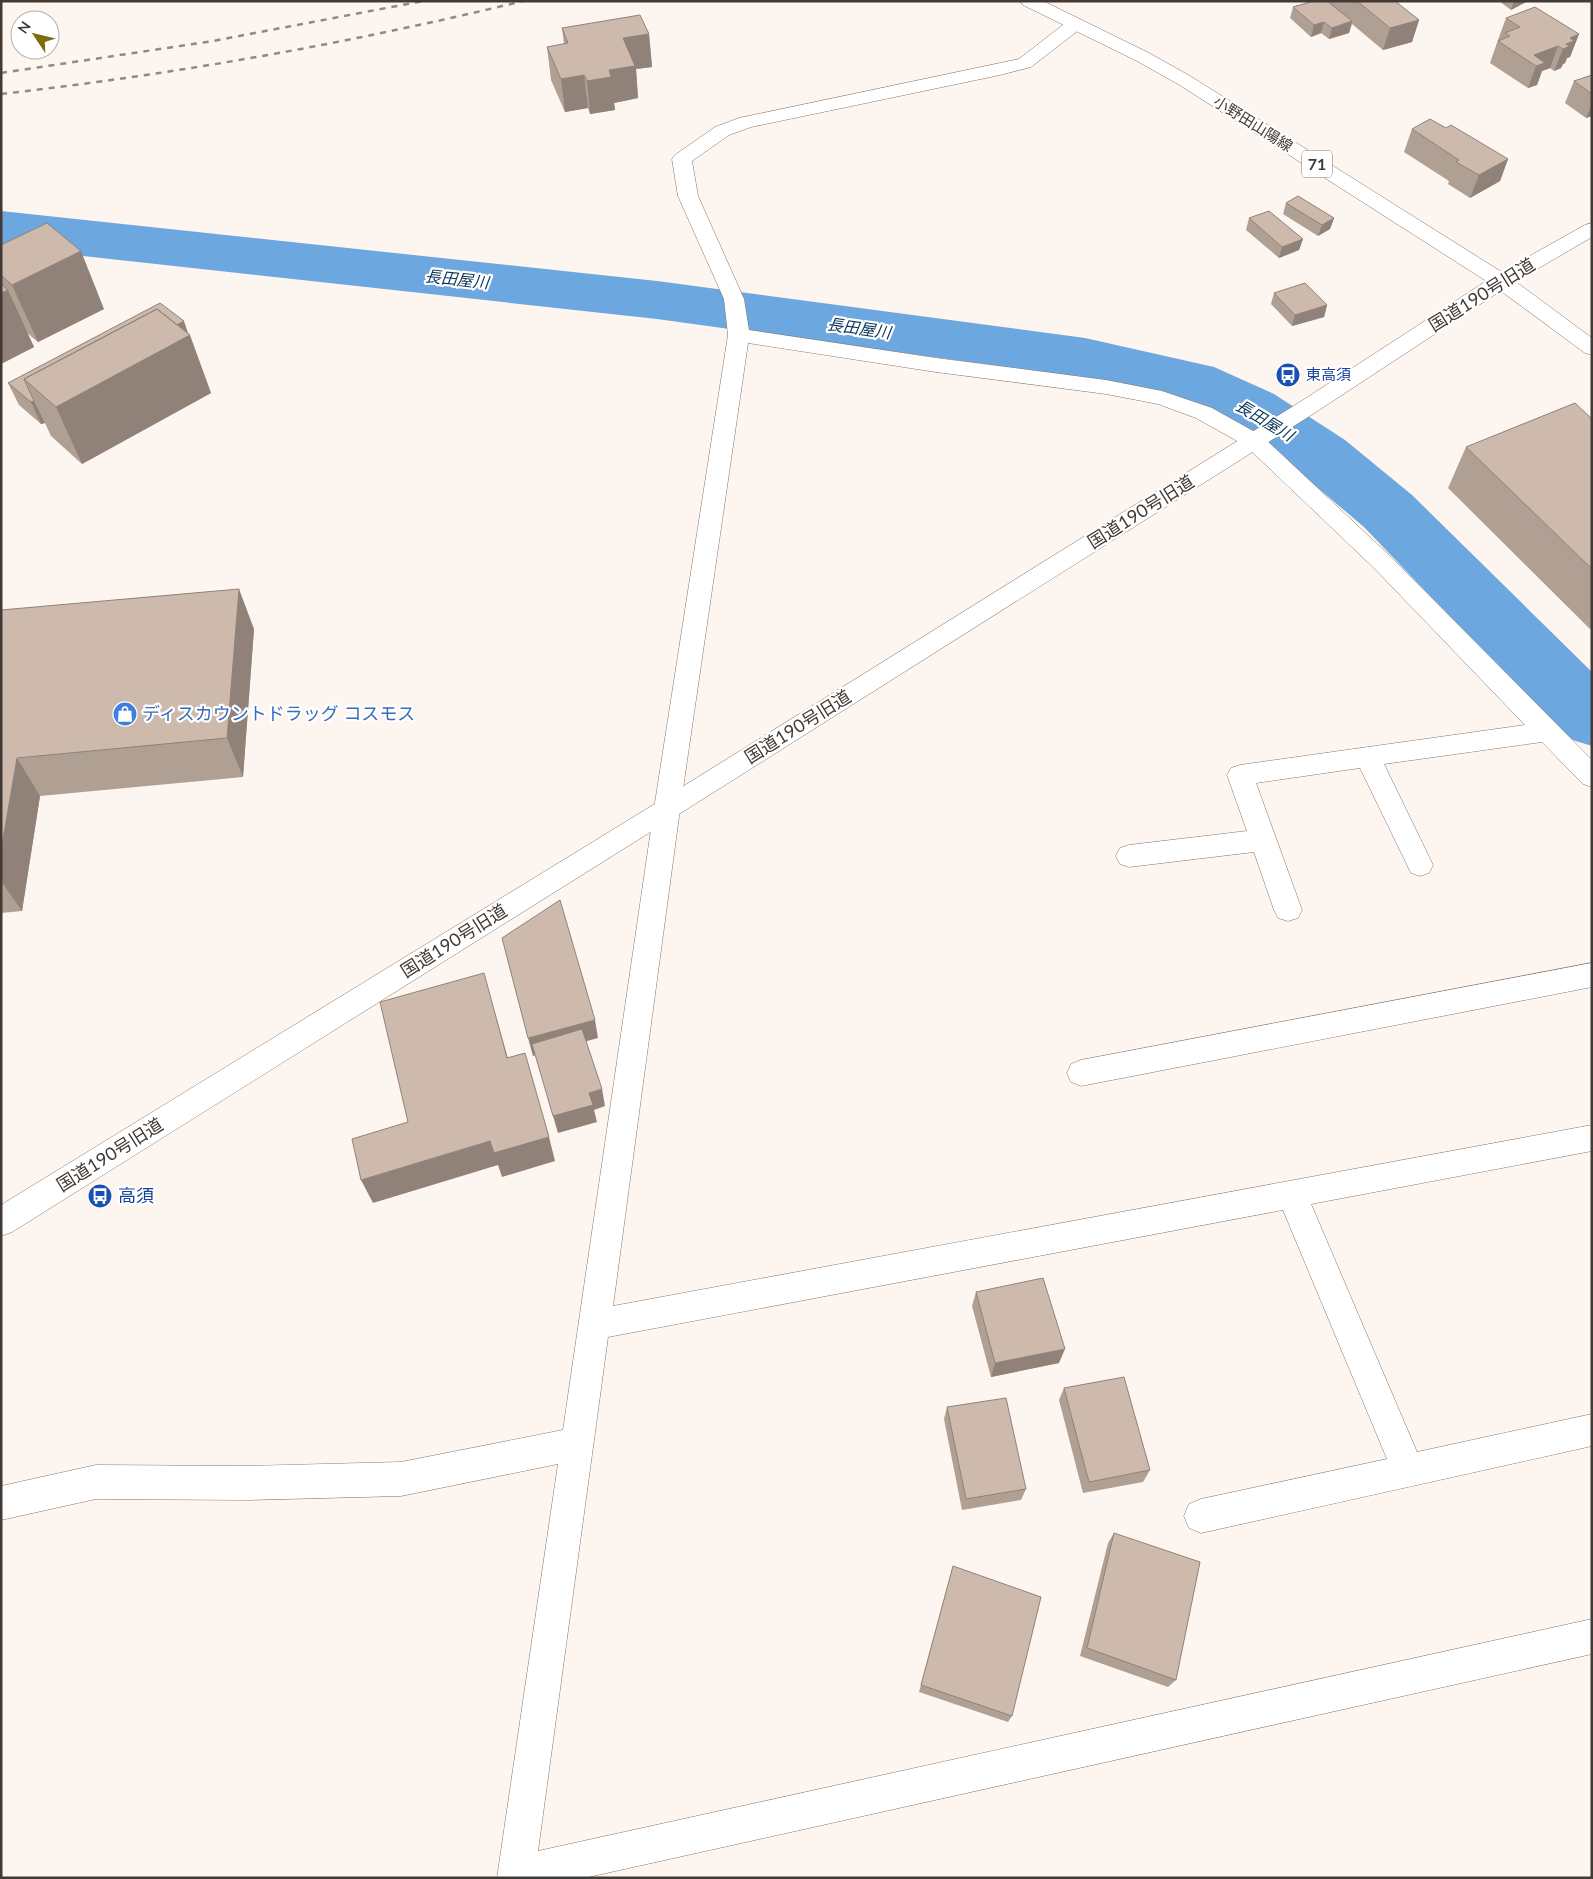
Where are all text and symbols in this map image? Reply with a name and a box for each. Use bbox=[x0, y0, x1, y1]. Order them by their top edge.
north arrow bbox=[10, 10, 60, 60]
text: N bbox=[14, 18, 34, 37]
street label: 小野田山陽線 bbox=[1211, 92, 1296, 155]
road number: 71 bbox=[1302, 150, 1332, 178]
street label: 国道190号旧道 bbox=[1424, 253, 1539, 336]
water label: 長田屋川 bbox=[424, 266, 492, 292]
water label: 長田屋川 bbox=[826, 314, 894, 342]
bus stop icon: 東高須 bbox=[1275, 362, 1301, 388]
place label: 東高須 bbox=[1306, 365, 1351, 383]
water label: 長田屋川 bbox=[1233, 395, 1299, 445]
street label: 国道190号旧道 bbox=[1083, 470, 1198, 553]
street label: 国道190号旧道 bbox=[740, 685, 855, 768]
shop icon: ディスカウントドラッグ コスモス bbox=[112, 701, 138, 727]
place label: ディスカウントドラッグ コスモス bbox=[142, 702, 415, 724]
street label: 国道190号旧道 bbox=[396, 899, 511, 982]
street label: 国道190号旧道 bbox=[52, 1113, 167, 1196]
bus stop icon: 高須 bbox=[87, 1183, 113, 1209]
place label: 高須 bbox=[118, 1184, 154, 1206]

